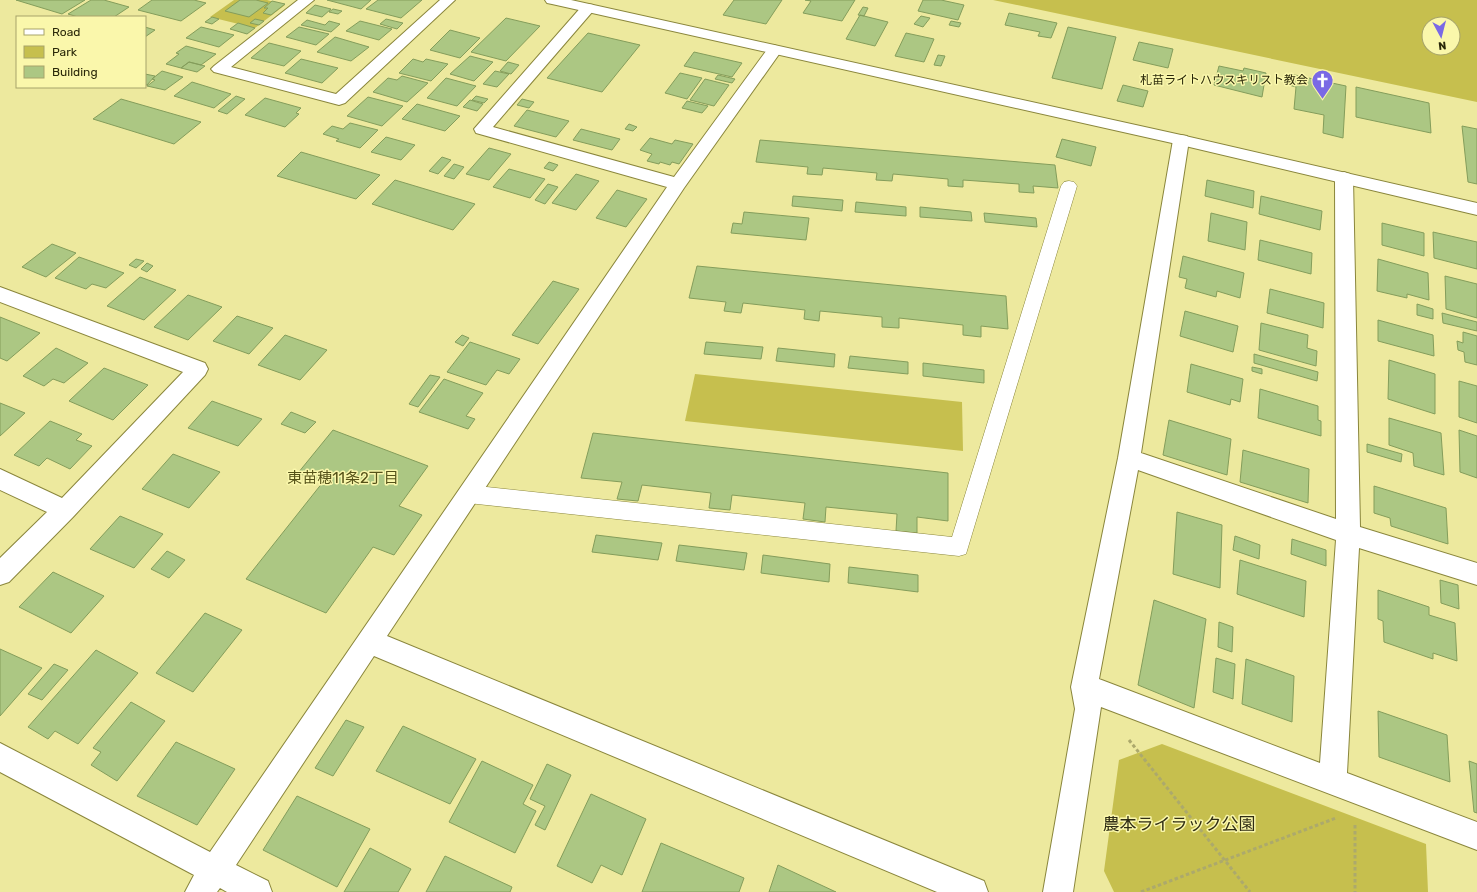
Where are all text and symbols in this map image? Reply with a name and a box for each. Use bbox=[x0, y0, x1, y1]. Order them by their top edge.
legend bbox=[16, 16, 146, 88]
north arrow bbox=[1421, 16, 1461, 56]
text: Road bbox=[52, 25, 80, 39]
text: N bbox=[1437, 38, 1447, 52]
text: Park bbox=[52, 45, 78, 59]
text: Building bbox=[52, 65, 98, 79]
church icon: 札苗ライトハウスキリスト教会 bbox=[1310, 67, 1336, 100]
place label: 札苗ライトハウスキリスト教会 bbox=[1140, 73, 1308, 87]
district label: 東苗穂11条2丁目 bbox=[287, 469, 399, 487]
park label: 農本ライラック公園 bbox=[1103, 814, 1256, 834]

